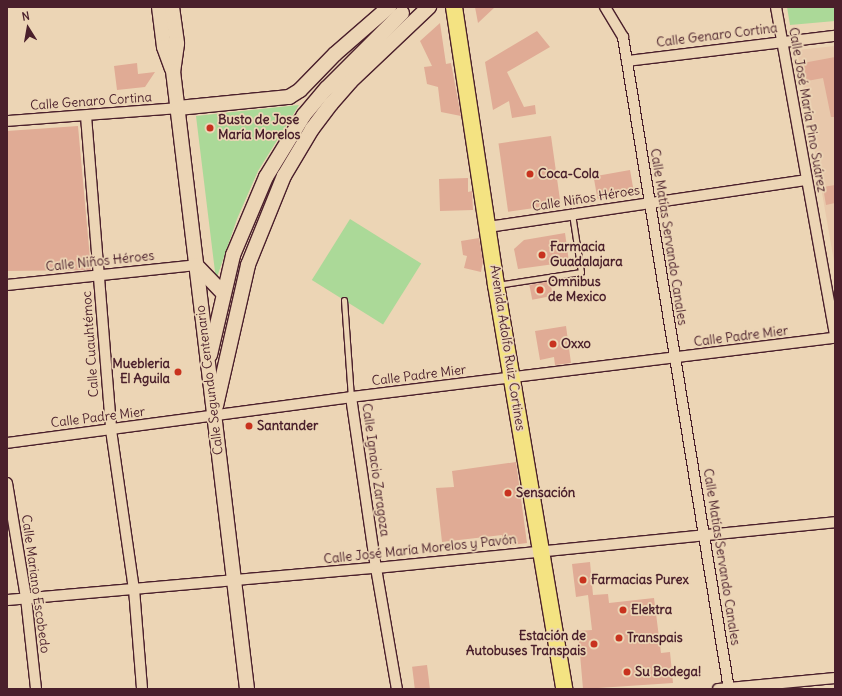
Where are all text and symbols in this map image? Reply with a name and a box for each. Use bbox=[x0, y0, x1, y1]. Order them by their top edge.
north arrow bbox=[8, 8, 48, 48]
text: N bbox=[21, 9, 31, 24]
street label: Calle Genaro Cortina bbox=[656, 21, 778, 51]
street label: Calle José María Pino Suárez bbox=[785, 26, 829, 194]
street label: Calle Genaro Cortina bbox=[30, 90, 152, 114]
place label: Busto de Jose María Morelos bbox=[218, 113, 300, 144]
marker: Busto de Jose María Morelos bbox=[205, 123, 215, 133]
street label: Calle Matías Servando Canales bbox=[646, 147, 690, 327]
place label: Coca-Cola bbox=[538, 166, 599, 182]
marker: Coca-Cola bbox=[525, 169, 535, 179]
street label: Calle Niños Héroes bbox=[531, 183, 641, 215]
place label: Farmacia Guadalajara bbox=[550, 240, 623, 271]
street label: Calle Niños Héroes bbox=[45, 249, 155, 275]
marker: Farmacia Guadalajara bbox=[537, 250, 547, 260]
street label: Avenida Adolfo Ruiz Cortines bbox=[486, 264, 528, 432]
place label: Omnibus de Mexico bbox=[548, 275, 606, 306]
marker: Omnibus de Mexico bbox=[535, 285, 545, 295]
street label: Calle Cuauhtémoc bbox=[80, 290, 102, 398]
street label: Calle Segundo Centenario bbox=[193, 304, 227, 456]
street label: Calle Padre Mier bbox=[693, 323, 789, 351]
place label: Oxxo bbox=[561, 336, 591, 352]
marker: Oxxo bbox=[548, 339, 558, 349]
place label: Muebleria El Aguila bbox=[112, 357, 170, 388]
street label: Calle Padre Mier bbox=[371, 362, 467, 390]
marker: Muebleria El Aguila bbox=[173, 367, 183, 377]
street label: Calle Ignacio Zaragoza bbox=[358, 402, 392, 538]
street label: Calle Padre Mier bbox=[50, 404, 146, 432]
place label: Santander bbox=[257, 418, 318, 434]
marker: Santander bbox=[244, 421, 254, 431]
street label: Calle Matías Servando Canales bbox=[699, 467, 743, 647]
place label: Sensación bbox=[516, 485, 575, 501]
marker: Sensación bbox=[503, 488, 513, 498]
street label: Calle Mariano Escobedo bbox=[18, 514, 52, 654]
street label: Calle José María Morelos y Pavón bbox=[323, 532, 517, 568]
place label: Farmacias Purex bbox=[591, 572, 689, 588]
marker: Farmacias Purex bbox=[578, 575, 588, 585]
place label: Elektra bbox=[631, 602, 672, 618]
marker: Elektra bbox=[618, 605, 628, 615]
place label: Estación de Autobuses Transpais bbox=[466, 629, 586, 660]
place label: Transpais bbox=[627, 630, 683, 646]
marker: Transpais bbox=[614, 633, 624, 643]
marker: Estación de Autobuses Transpais bbox=[589, 639, 599, 649]
place label: Su Bodega! bbox=[635, 664, 701, 680]
marker: Su Bodega! bbox=[622, 667, 632, 677]

